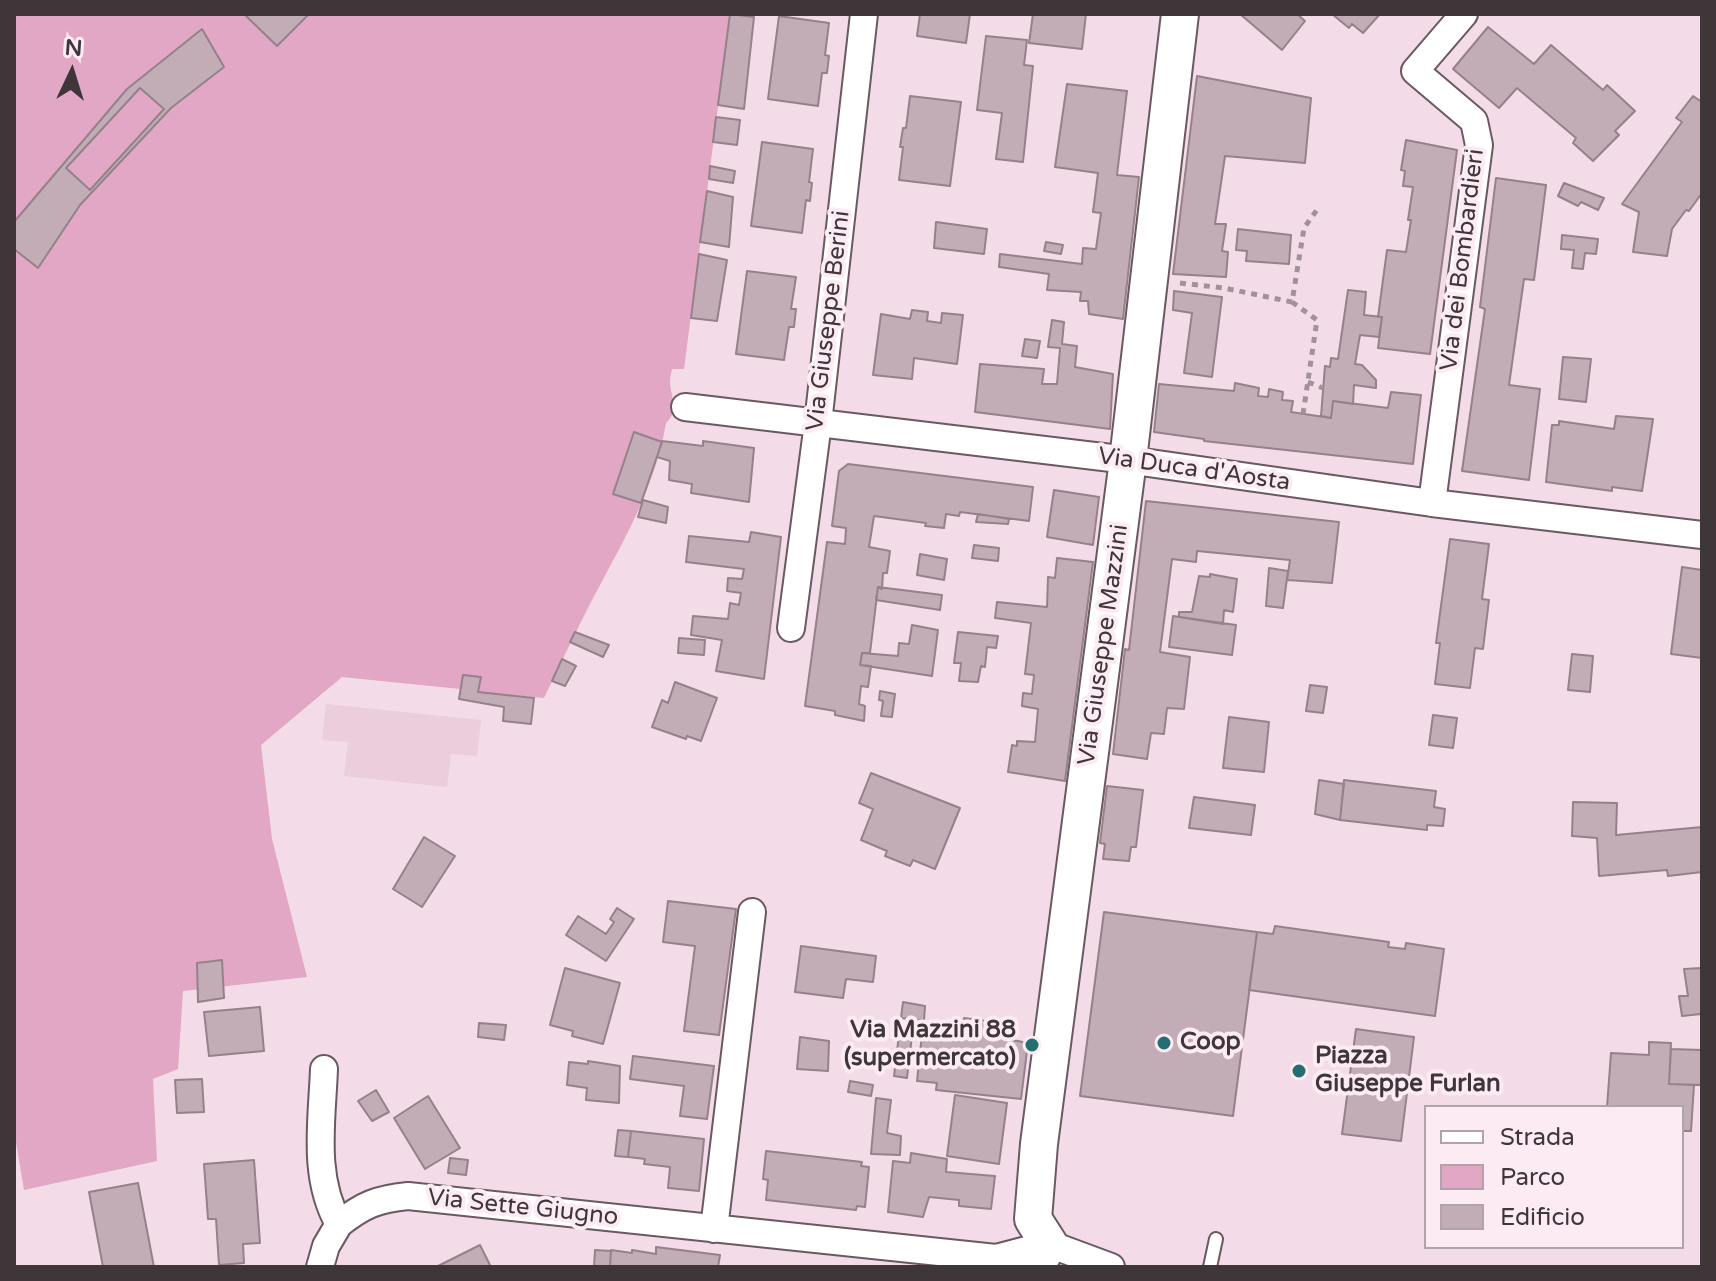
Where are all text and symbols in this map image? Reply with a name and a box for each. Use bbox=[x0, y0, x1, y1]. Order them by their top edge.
north arrow bbox=[32, 32, 112, 112]
text: N bbox=[64, 34, 83, 62]
street label: Via dei Bombardieri bbox=[1435, 147, 1491, 373]
street label: Via Giuseppe Berini bbox=[801, 209, 857, 433]
street label: Via Duca d'Aosta bbox=[1096, 442, 1292, 498]
street label: Via Giuseppe Mazzini bbox=[1073, 523, 1135, 767]
place label: Via Mazzini 88 (supermercato) bbox=[844, 1017, 1016, 1073]
place label: Coop bbox=[1180, 1029, 1241, 1057]
marker: Coop bbox=[1155, 1034, 1173, 1052]
marker: Via Mazzini 88 (supermercato) bbox=[1023, 1036, 1041, 1054]
place label: Piazza Giuseppe Furlan bbox=[1315, 1043, 1501, 1099]
marker: Piazza Giuseppe Furlan bbox=[1290, 1062, 1308, 1080]
legend bbox=[1424, 1105, 1684, 1249]
text: Strada bbox=[1500, 1123, 1575, 1152]
text: Parco bbox=[1500, 1163, 1565, 1192]
street label: Via Sette Giugno bbox=[426, 1184, 620, 1232]
text: Edificio bbox=[1500, 1203, 1585, 1232]

